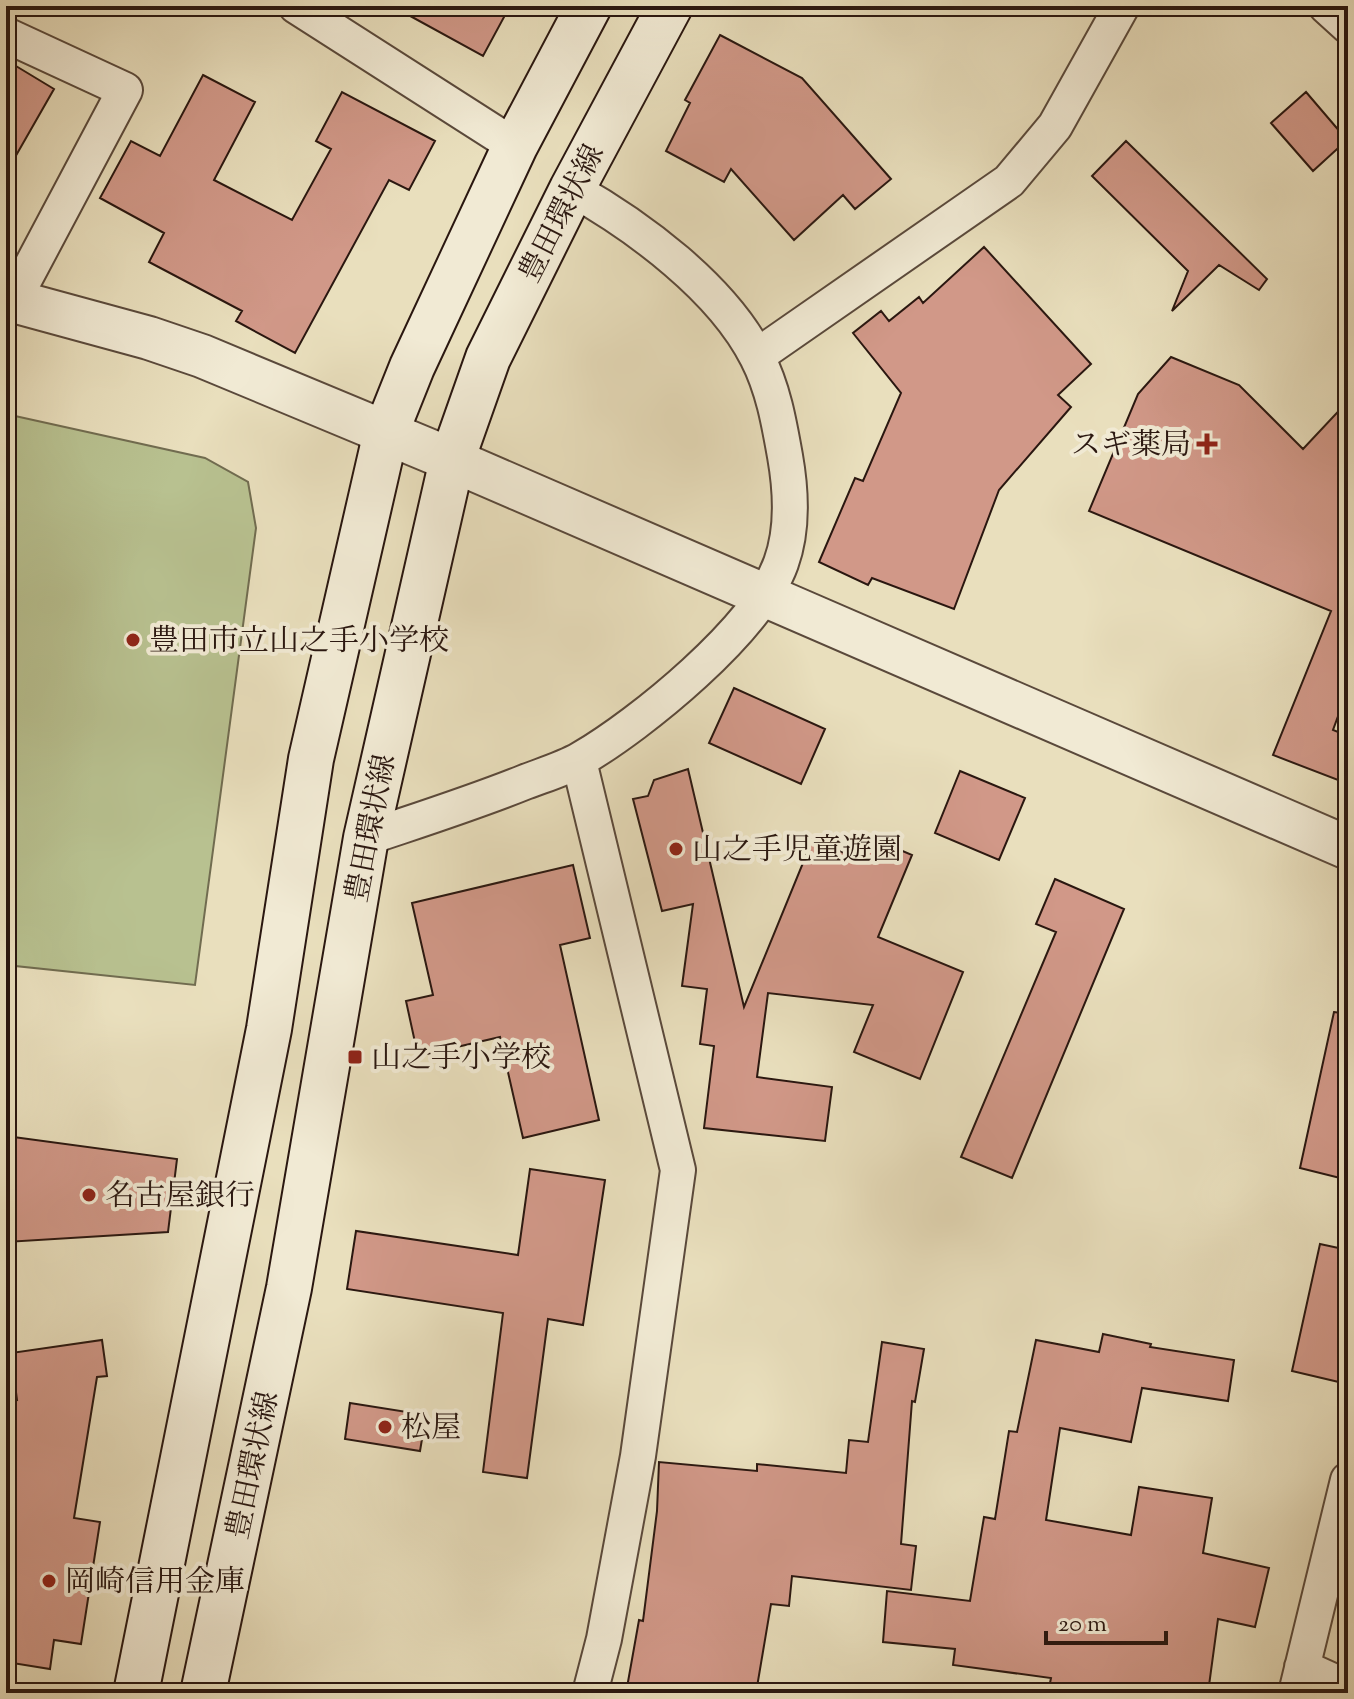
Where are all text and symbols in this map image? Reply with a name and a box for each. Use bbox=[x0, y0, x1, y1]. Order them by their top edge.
street label: 豊田環状線 bbox=[510, 138, 616, 291]
place label: スギ薬局 bbox=[1071, 425, 1191, 468]
marker: スギ薬局 bbox=[1198, 435, 1216, 453]
place label: 豊田市立山之手小学校 bbox=[149, 621, 449, 664]
marker: 豊田市立山之手小学校 bbox=[124, 631, 142, 649]
street label: 豊田環状線 bbox=[337, 751, 408, 906]
place label: 山之手児童遊園 bbox=[692, 830, 902, 873]
marker: 山之手児童遊園 bbox=[667, 840, 685, 858]
place label: 山之手小学校 bbox=[371, 1038, 551, 1081]
marker: 山之手小学校 bbox=[346, 1048, 364, 1066]
place label: 名古屋銀行 bbox=[105, 1176, 255, 1219]
marker: 名古屋銀行 bbox=[80, 1186, 98, 1204]
street label: 豊田環状線 bbox=[218, 1388, 291, 1543]
place label: 松屋 bbox=[401, 1408, 461, 1451]
marker: 松屋 bbox=[376, 1418, 394, 1436]
place label: 岡崎信用金庫 bbox=[65, 1562, 245, 1605]
marker: 岡崎信用金庫 bbox=[40, 1572, 58, 1590]
scale bar bbox=[1046, 1595, 1166, 1645]
text: 20 m bbox=[1058, 1608, 1107, 1642]

